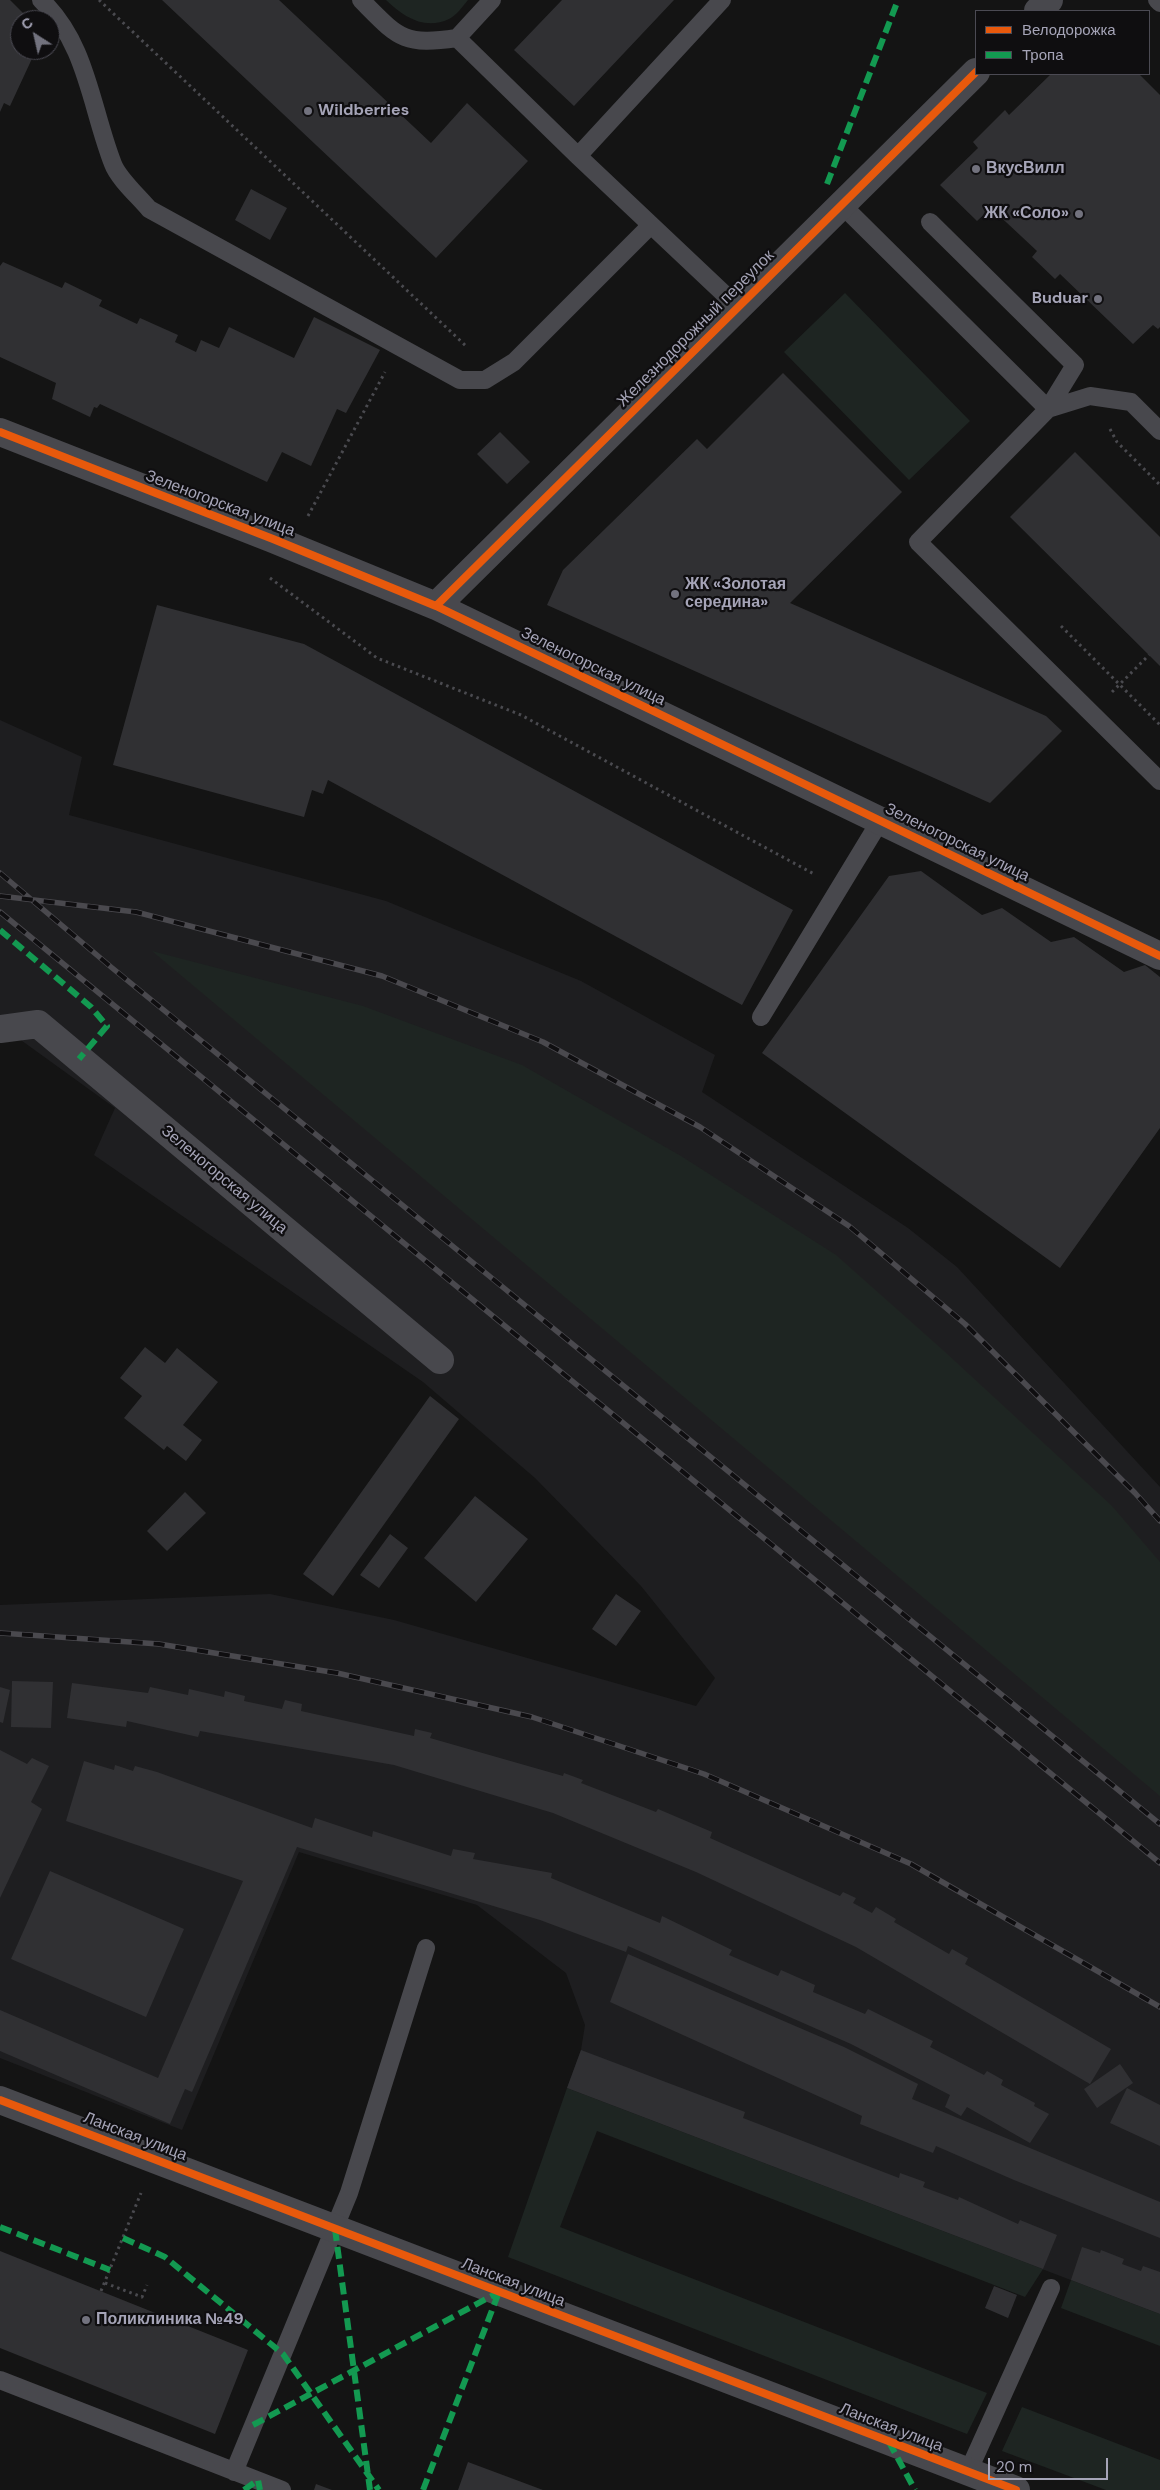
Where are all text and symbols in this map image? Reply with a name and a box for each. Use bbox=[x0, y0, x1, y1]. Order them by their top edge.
north arrow bbox=[10, 10, 60, 60]
legend bbox=[975, 10, 1150, 75]
text: С bbox=[18, 13, 36, 34]
text: Велодорожка bbox=[1022, 20, 1116, 40]
text: Тропа bbox=[1022, 45, 1063, 65]
place label: Wildberries bbox=[318, 101, 409, 121]
marker: Wildberries bbox=[302, 105, 314, 117]
place label: ВкусВилл bbox=[986, 159, 1065, 179]
marker: ВкусВилл bbox=[970, 163, 982, 175]
place label: ЖК «Соло» bbox=[984, 204, 1069, 224]
marker: ЖК «Соло» bbox=[1073, 208, 1085, 220]
street label: Железнодорожный переулок bbox=[614, 247, 778, 411]
place label: Buduar bbox=[1032, 289, 1088, 309]
marker: Buduar bbox=[1092, 293, 1104, 305]
street label: Зеленогорская улица bbox=[143, 467, 297, 541]
place label: ЖК «Золотая середина» bbox=[685, 575, 786, 613]
marker: ЖК «Золотая середина» bbox=[669, 588, 681, 600]
street label: Зеленогорская улица bbox=[518, 624, 668, 710]
street label: Зеленогорская улица bbox=[882, 800, 1032, 886]
street label: Зеленогорская улица bbox=[157, 1122, 291, 1238]
street label: Ланская улица bbox=[80, 2108, 190, 2166]
street label: Ланская улица bbox=[458, 2254, 568, 2312]
place label: Поликлиника №49 bbox=[96, 2310, 244, 2330]
marker: Поликлиника №49 bbox=[80, 2314, 92, 2326]
street label: Ланская улица bbox=[836, 2399, 946, 2457]
scale bar bbox=[990, 2448, 1110, 2480]
text: 20 m bbox=[996, 2457, 1032, 2477]

